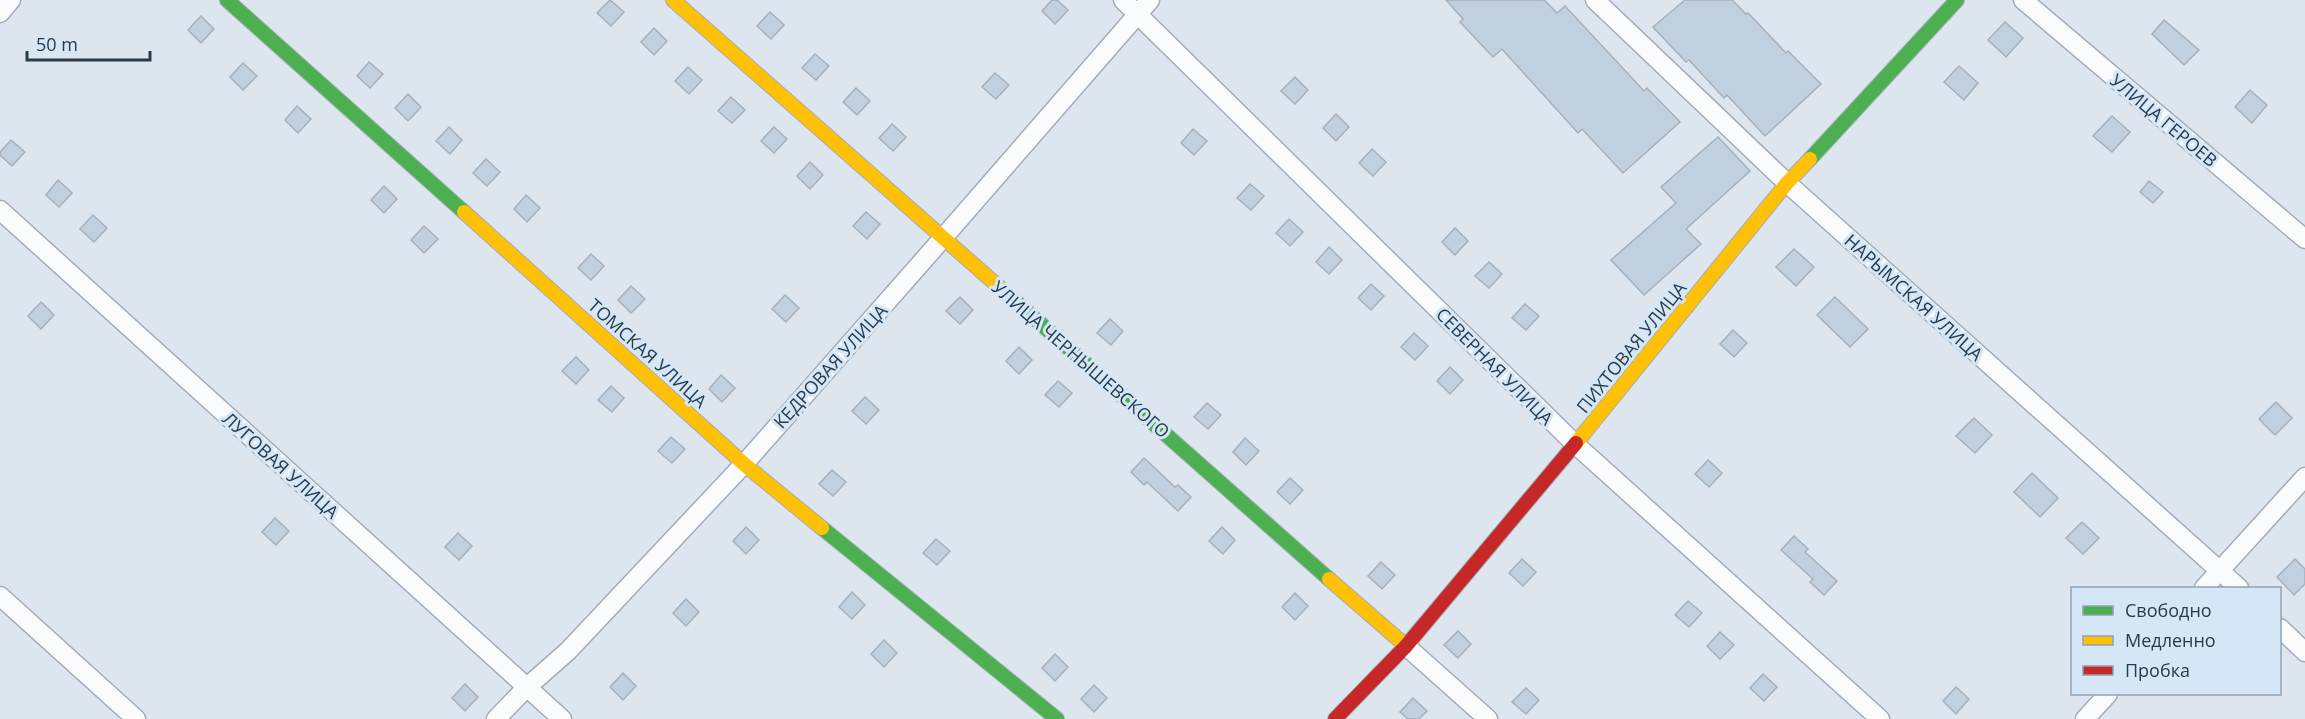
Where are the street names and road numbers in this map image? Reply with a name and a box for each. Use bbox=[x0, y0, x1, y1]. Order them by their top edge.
street label: УЛИЦА ГЕРОЕВ bbox=[2105, 68, 2223, 172]
street label: НАРЫМСКАЯ УЛИЦА bbox=[1840, 228, 1989, 366]
street label: УЛИЦА ЧЕРНЫШЕВСКОГО bbox=[987, 275, 1175, 443]
street label: ПИХТОВАЯ УЛИЦА bbox=[1571, 276, 1692, 418]
street label: ТОМСКАЯ УЛИЦА bbox=[584, 293, 713, 413]
street label: КЕДРОВАЯ УЛИЦА bbox=[768, 298, 893, 433]
street label: СЕВЕРНАЯ УЛИЦА bbox=[1431, 302, 1559, 430]
street label: ЛУГОВАЯ УЛИЦА bbox=[218, 406, 345, 524]

